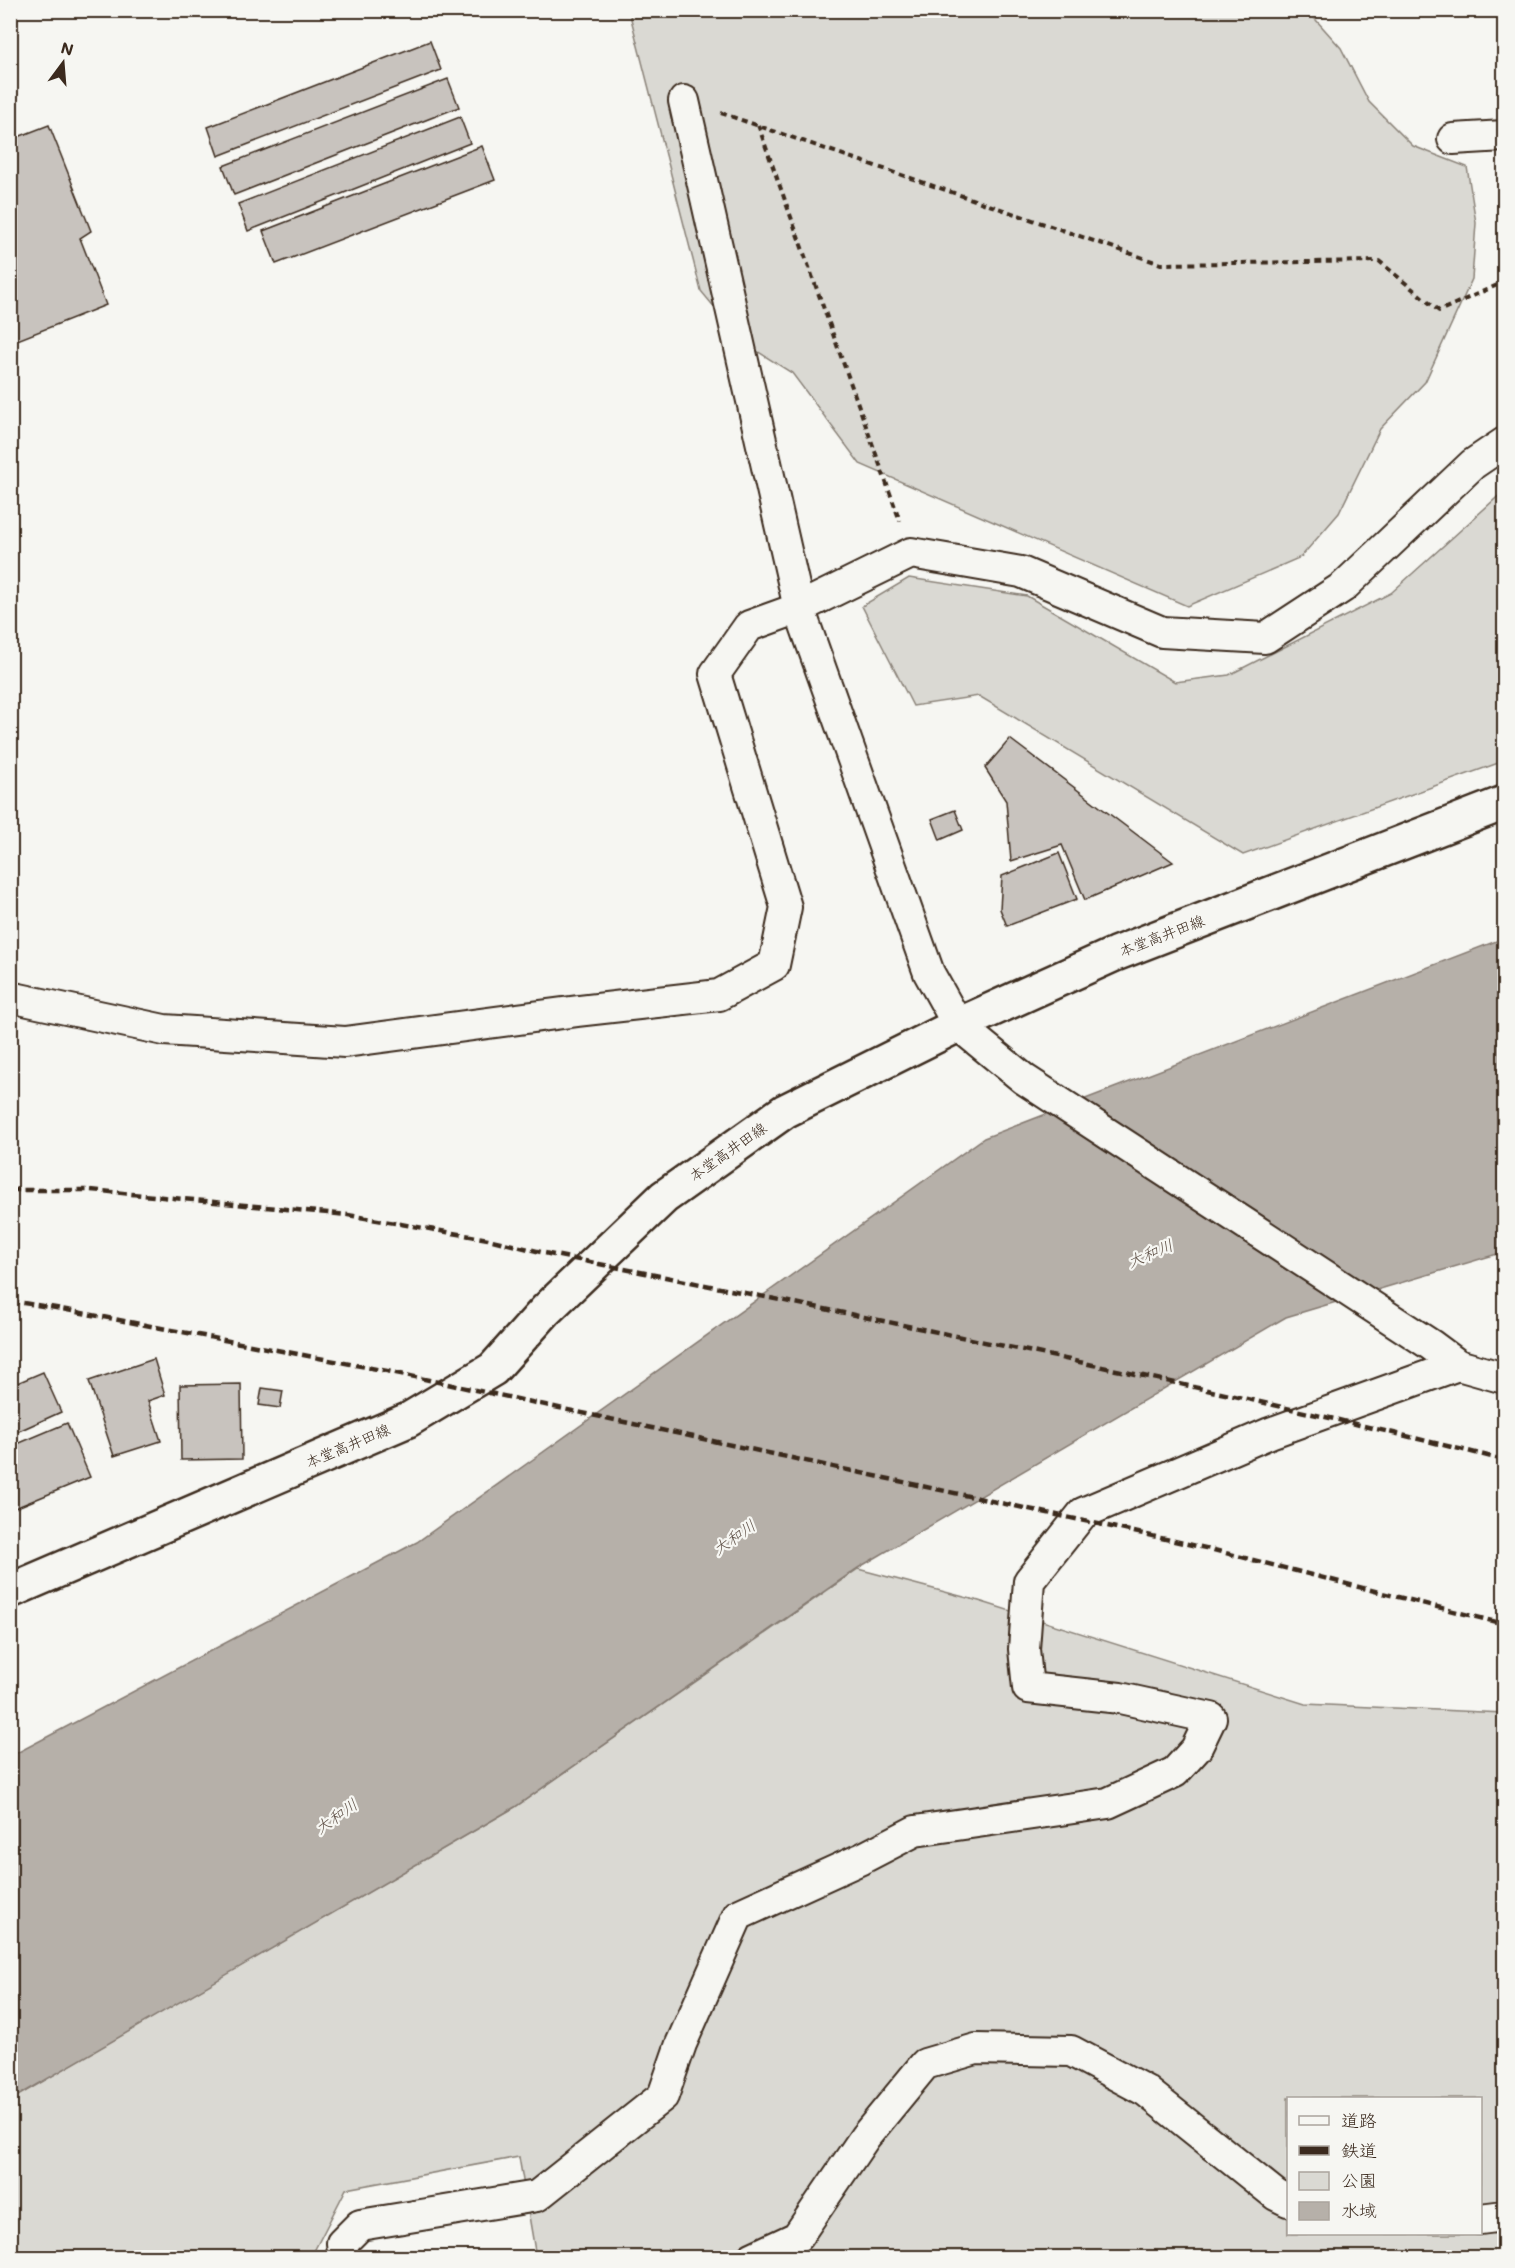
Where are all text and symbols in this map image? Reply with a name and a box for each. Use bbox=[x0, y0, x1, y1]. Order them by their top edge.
north arrow bbox=[33, 33, 93, 93]
text: N bbox=[59, 36, 76, 60]
street label: 本堂高井田線 bbox=[1116, 910, 1207, 961]
street label: 本堂高井田線 bbox=[685, 1117, 770, 1185]
water label: 大和川 bbox=[1124, 1233, 1176, 1272]
street label: 本堂高井田線 bbox=[302, 1418, 393, 1472]
water label: 大和川 bbox=[708, 1514, 759, 1559]
water label: 大和川 bbox=[310, 1793, 361, 1838]
legend bbox=[1287, 2097, 1482, 2235]
text: 道路 bbox=[1341, 2108, 1377, 2132]
text: 鉄道 bbox=[1341, 2138, 1377, 2162]
text: 公園 bbox=[1341, 2168, 1377, 2192]
text: 水域 bbox=[1341, 2198, 1377, 2222]

